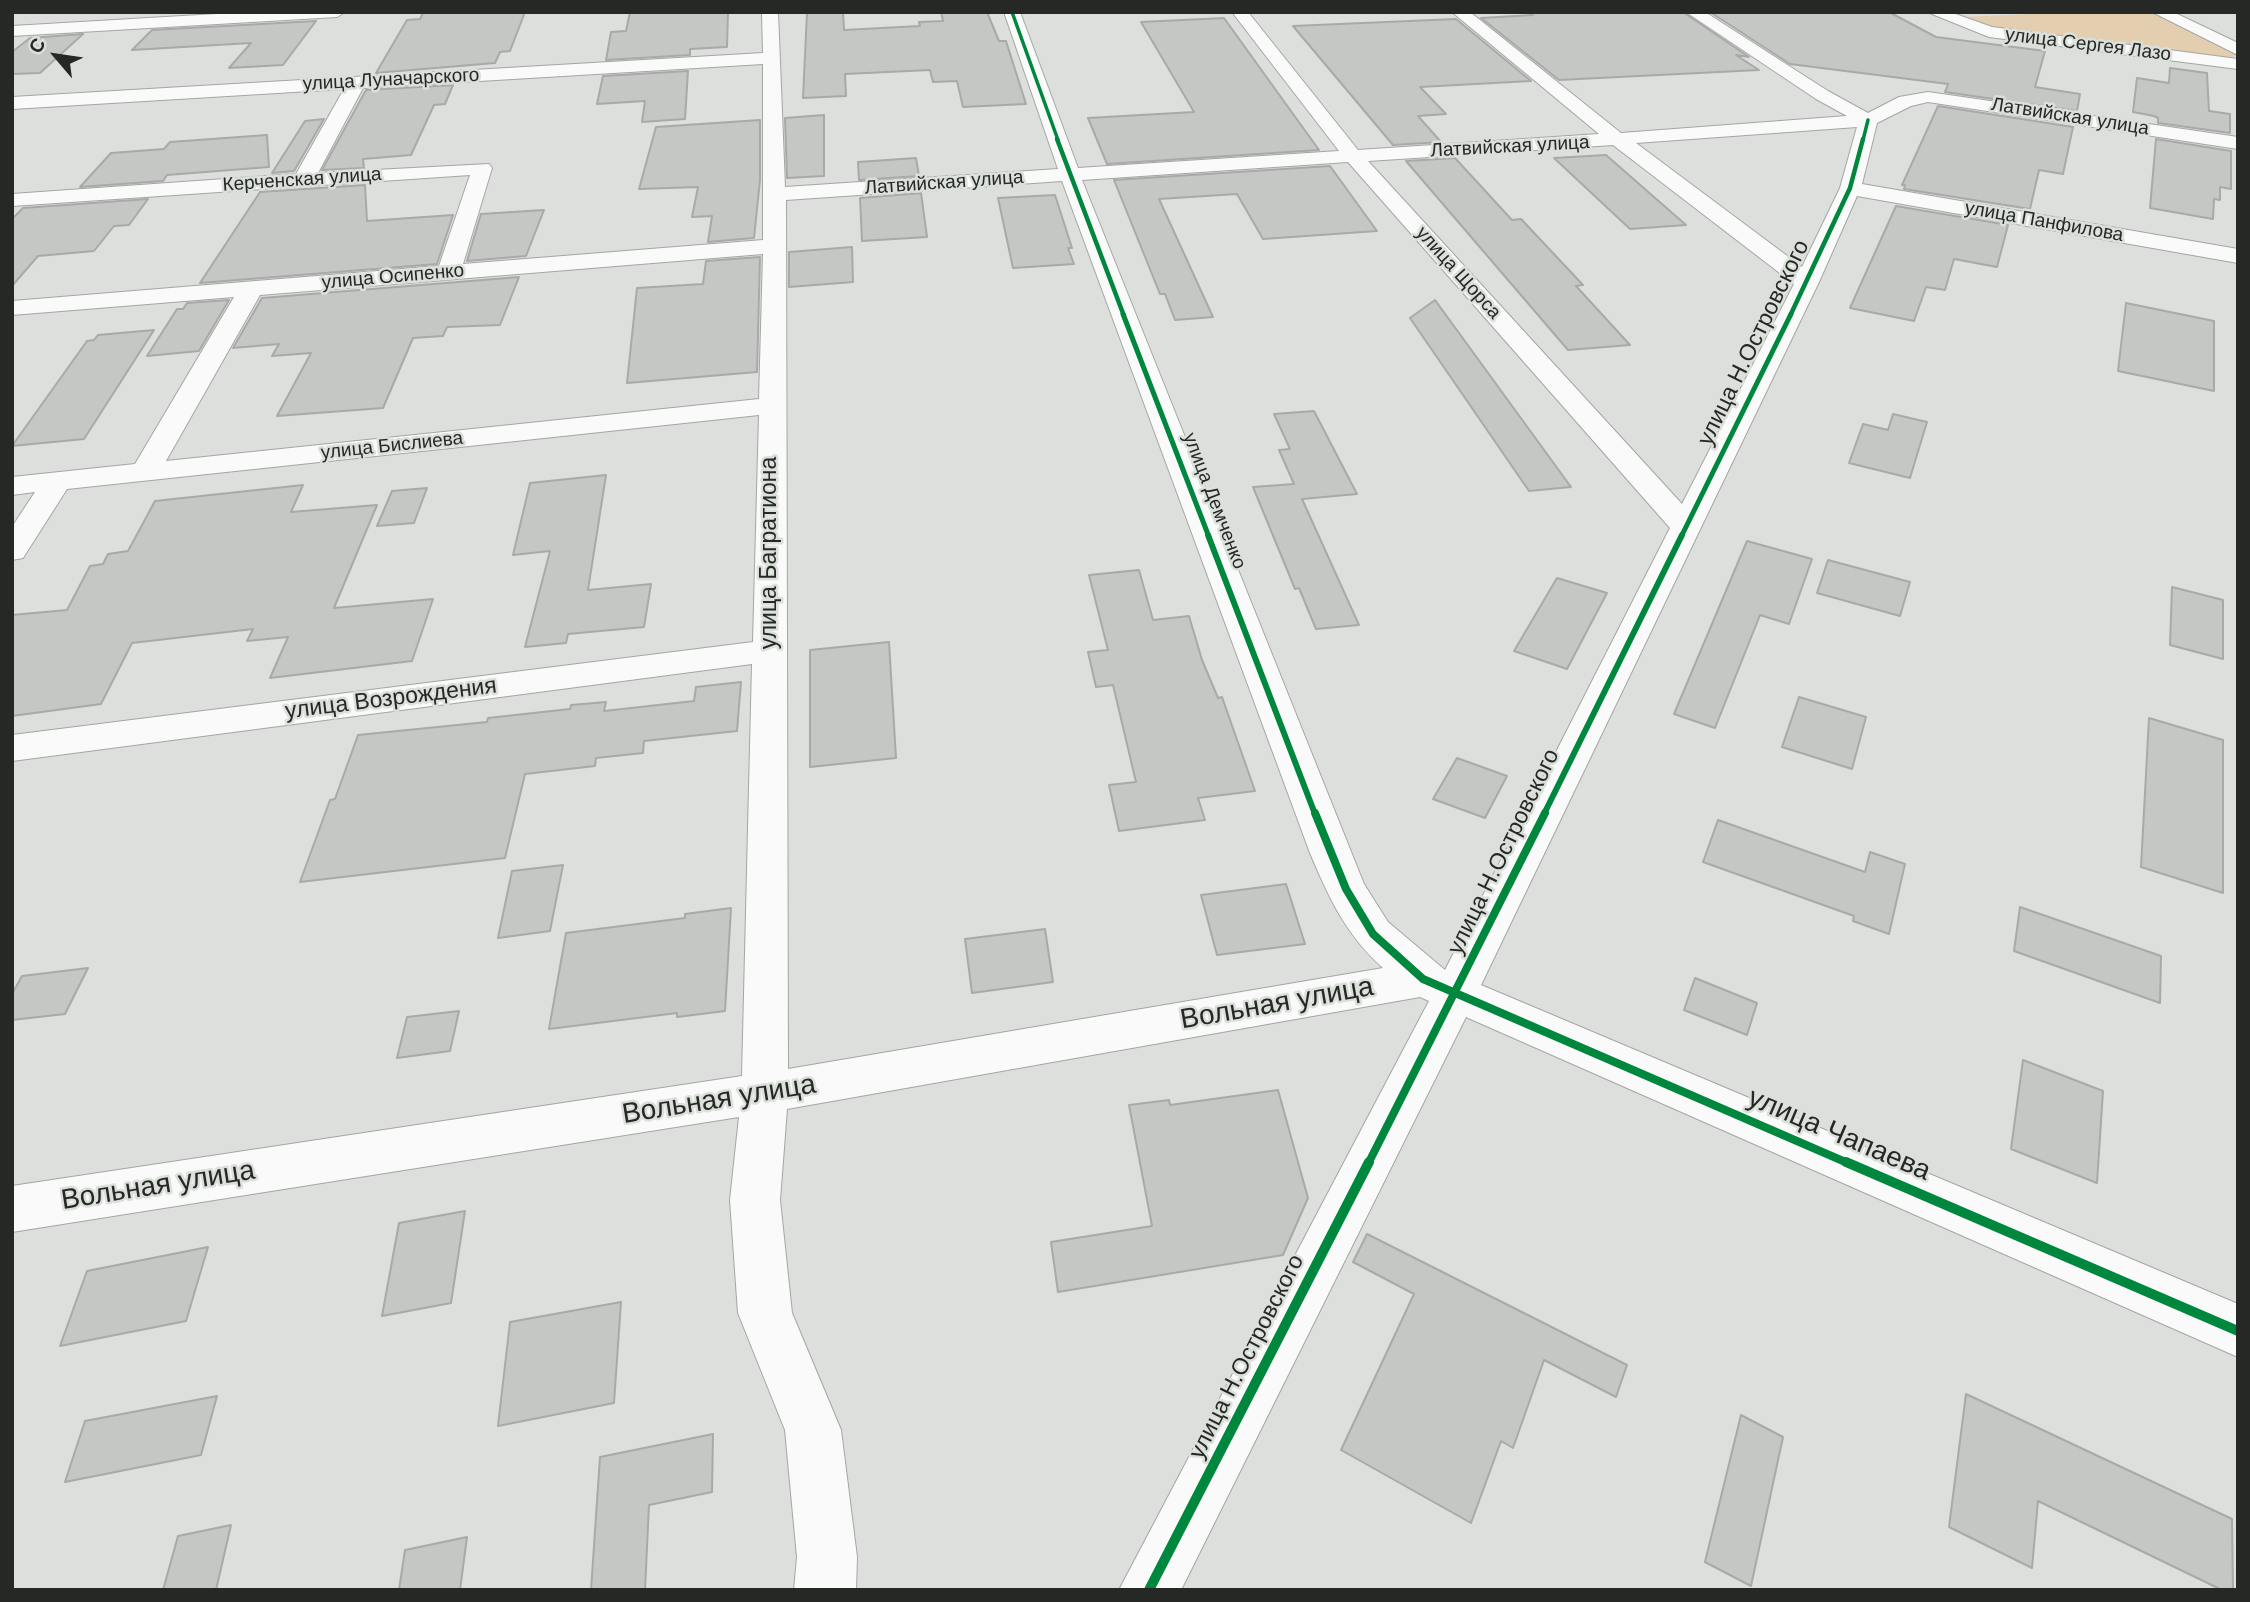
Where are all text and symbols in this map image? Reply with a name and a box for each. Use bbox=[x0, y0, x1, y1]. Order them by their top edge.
north arrow bbox=[21, 21, 91, 91]
street label: улица Сергея Лазо bbox=[2004, 24, 2172, 66]
text: С bbox=[25, 34, 50, 57]
street label: улица Луначарского bbox=[302, 64, 480, 96]
street label: Латвийская улица bbox=[1990, 93, 2150, 141]
street label: Латвийская улица bbox=[1430, 131, 1590, 163]
street label: Керченская улица bbox=[222, 163, 382, 197]
street label: Латвийская улица bbox=[864, 166, 1024, 200]
street label: улица Панфилова bbox=[1963, 197, 2125, 247]
street label: улица Щорса bbox=[1411, 222, 1505, 324]
street label: улица Н.Островского bbox=[1692, 236, 1816, 450]
street label: улица Осипенко bbox=[321, 259, 465, 295]
street label: улица Бислиева bbox=[320, 427, 464, 465]
street label: улица Демченко bbox=[1178, 430, 1250, 572]
street label: улица Багратиона bbox=[756, 457, 784, 649]
street label: улица Возрождения bbox=[284, 672, 498, 726]
street label: улица Н.Островского bbox=[1442, 745, 1566, 959]
street label: Вольная улица bbox=[1178, 970, 1376, 1038]
street label: Вольная улица bbox=[620, 1068, 818, 1132]
street label: улица Чапаева bbox=[1742, 1081, 1936, 1189]
street label: Вольная улица bbox=[59, 1154, 257, 1218]
street label: улица Н.Островского bbox=[1184, 1250, 1310, 1464]

